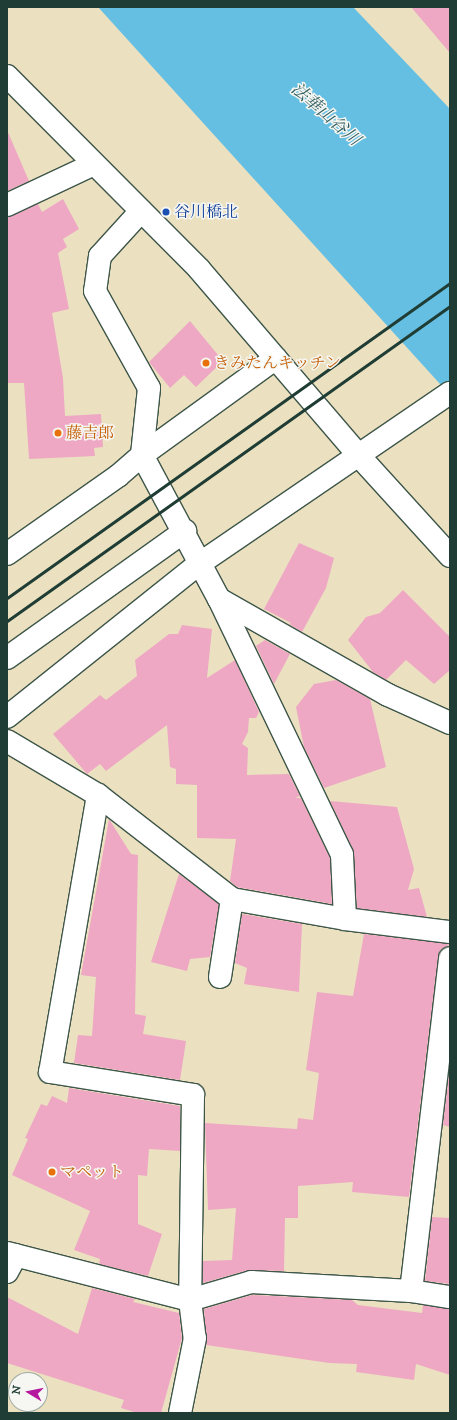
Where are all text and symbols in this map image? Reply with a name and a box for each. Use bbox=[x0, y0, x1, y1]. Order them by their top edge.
water label: 法華山谷川 bbox=[286, 79, 364, 151]
place label: 谷川橋北 bbox=[174, 202, 238, 222]
marker: 谷川橋北 bbox=[161, 207, 171, 217]
place label: きみたんキッチン bbox=[214, 353, 342, 373]
marker: きみたんキッチン bbox=[201, 358, 211, 368]
place label: 藤吉郎 bbox=[66, 423, 114, 443]
marker: 藤吉郎 bbox=[53, 428, 63, 438]
place label: マペット bbox=[60, 1162, 124, 1182]
marker: マペット bbox=[47, 1167, 57, 1177]
north arrow bbox=[8, 1372, 48, 1412]
text: N bbox=[9, 1384, 25, 1396]

